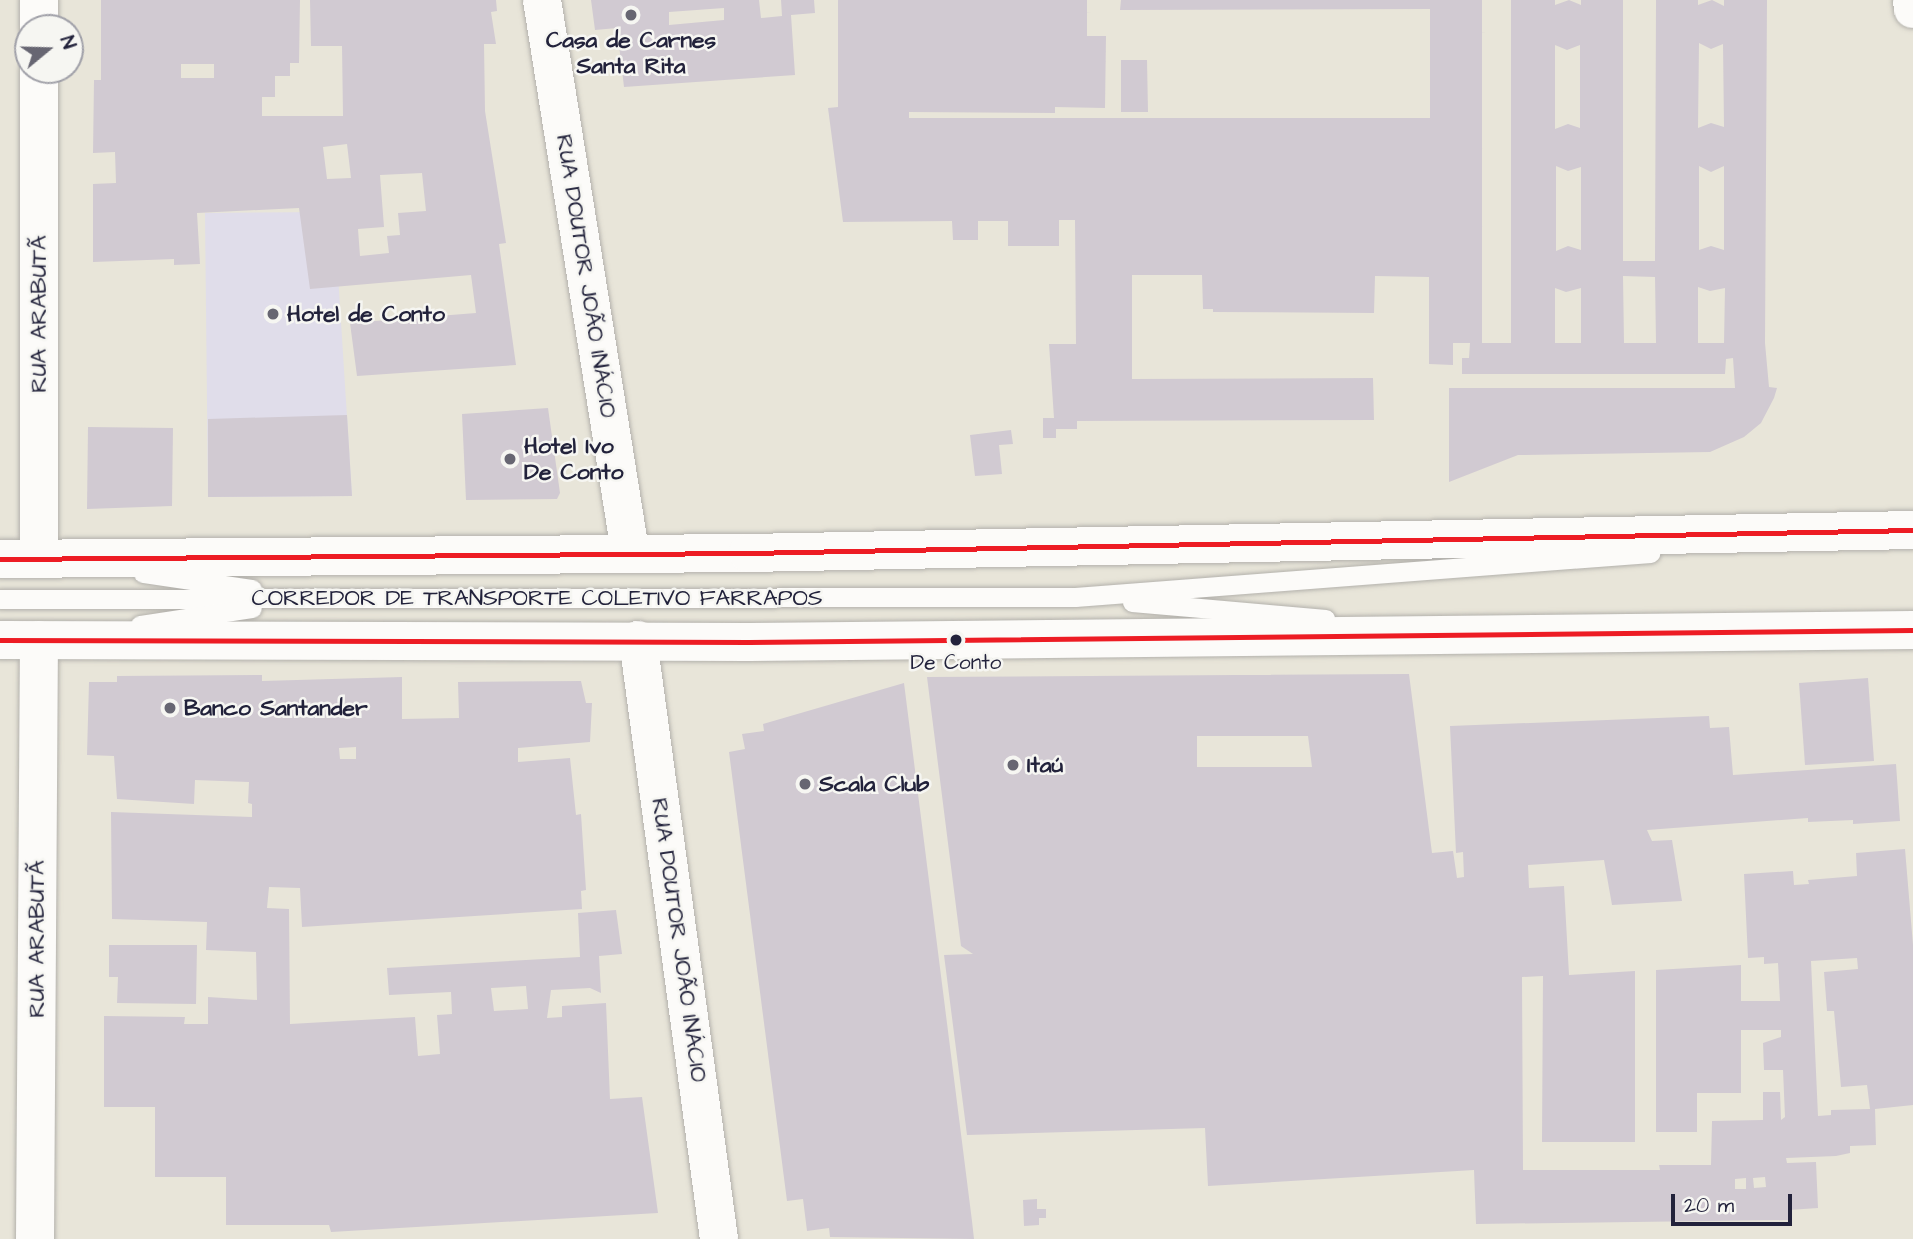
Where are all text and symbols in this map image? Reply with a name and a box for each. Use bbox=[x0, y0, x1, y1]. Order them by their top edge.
marker: Casa de Carnes Santa Rita bbox=[623, 7, 639, 23]
north arrow bbox=[14, 14, 84, 84]
place label: Casa de Carnes Santa Rita bbox=[546, 26, 716, 80]
text: N bbox=[53, 33, 82, 53]
street label: RUA DOUTOR JOÃO INÁCIO bbox=[550, 132, 622, 420]
street label: RUA ARABUTÃ bbox=[25, 235, 53, 393]
place label: Hotel de Conto bbox=[287, 300, 445, 328]
marker: Hotel de Conto bbox=[265, 306, 281, 322]
place label: Hotel Ivo De Conto bbox=[524, 432, 624, 486]
marker: Hotel Ivo De Conto bbox=[502, 451, 518, 467]
street label: CORREDOR DE TRANSPORTE COLETIVO FARRAPOS bbox=[251, 584, 823, 612]
marker: De Conto bbox=[949, 633, 963, 647]
place label: De Conto bbox=[911, 650, 1001, 676]
place label: Banco Santander bbox=[184, 694, 368, 722]
marker: Banco Santander bbox=[162, 700, 178, 716]
place label: Itaú bbox=[1027, 751, 1063, 779]
marker: Itaú bbox=[1005, 757, 1021, 773]
place label: Scala Club bbox=[819, 770, 929, 798]
marker: Scala Club bbox=[797, 776, 813, 792]
street label: RUA DOUTOR JOÃO INÁCIO bbox=[645, 796, 713, 1084]
street label: RUA ARABUTÃ bbox=[23, 860, 51, 1018]
scale bar bbox=[1675, 1180, 1796, 1224]
text: 20 m bbox=[1684, 1191, 1734, 1220]

